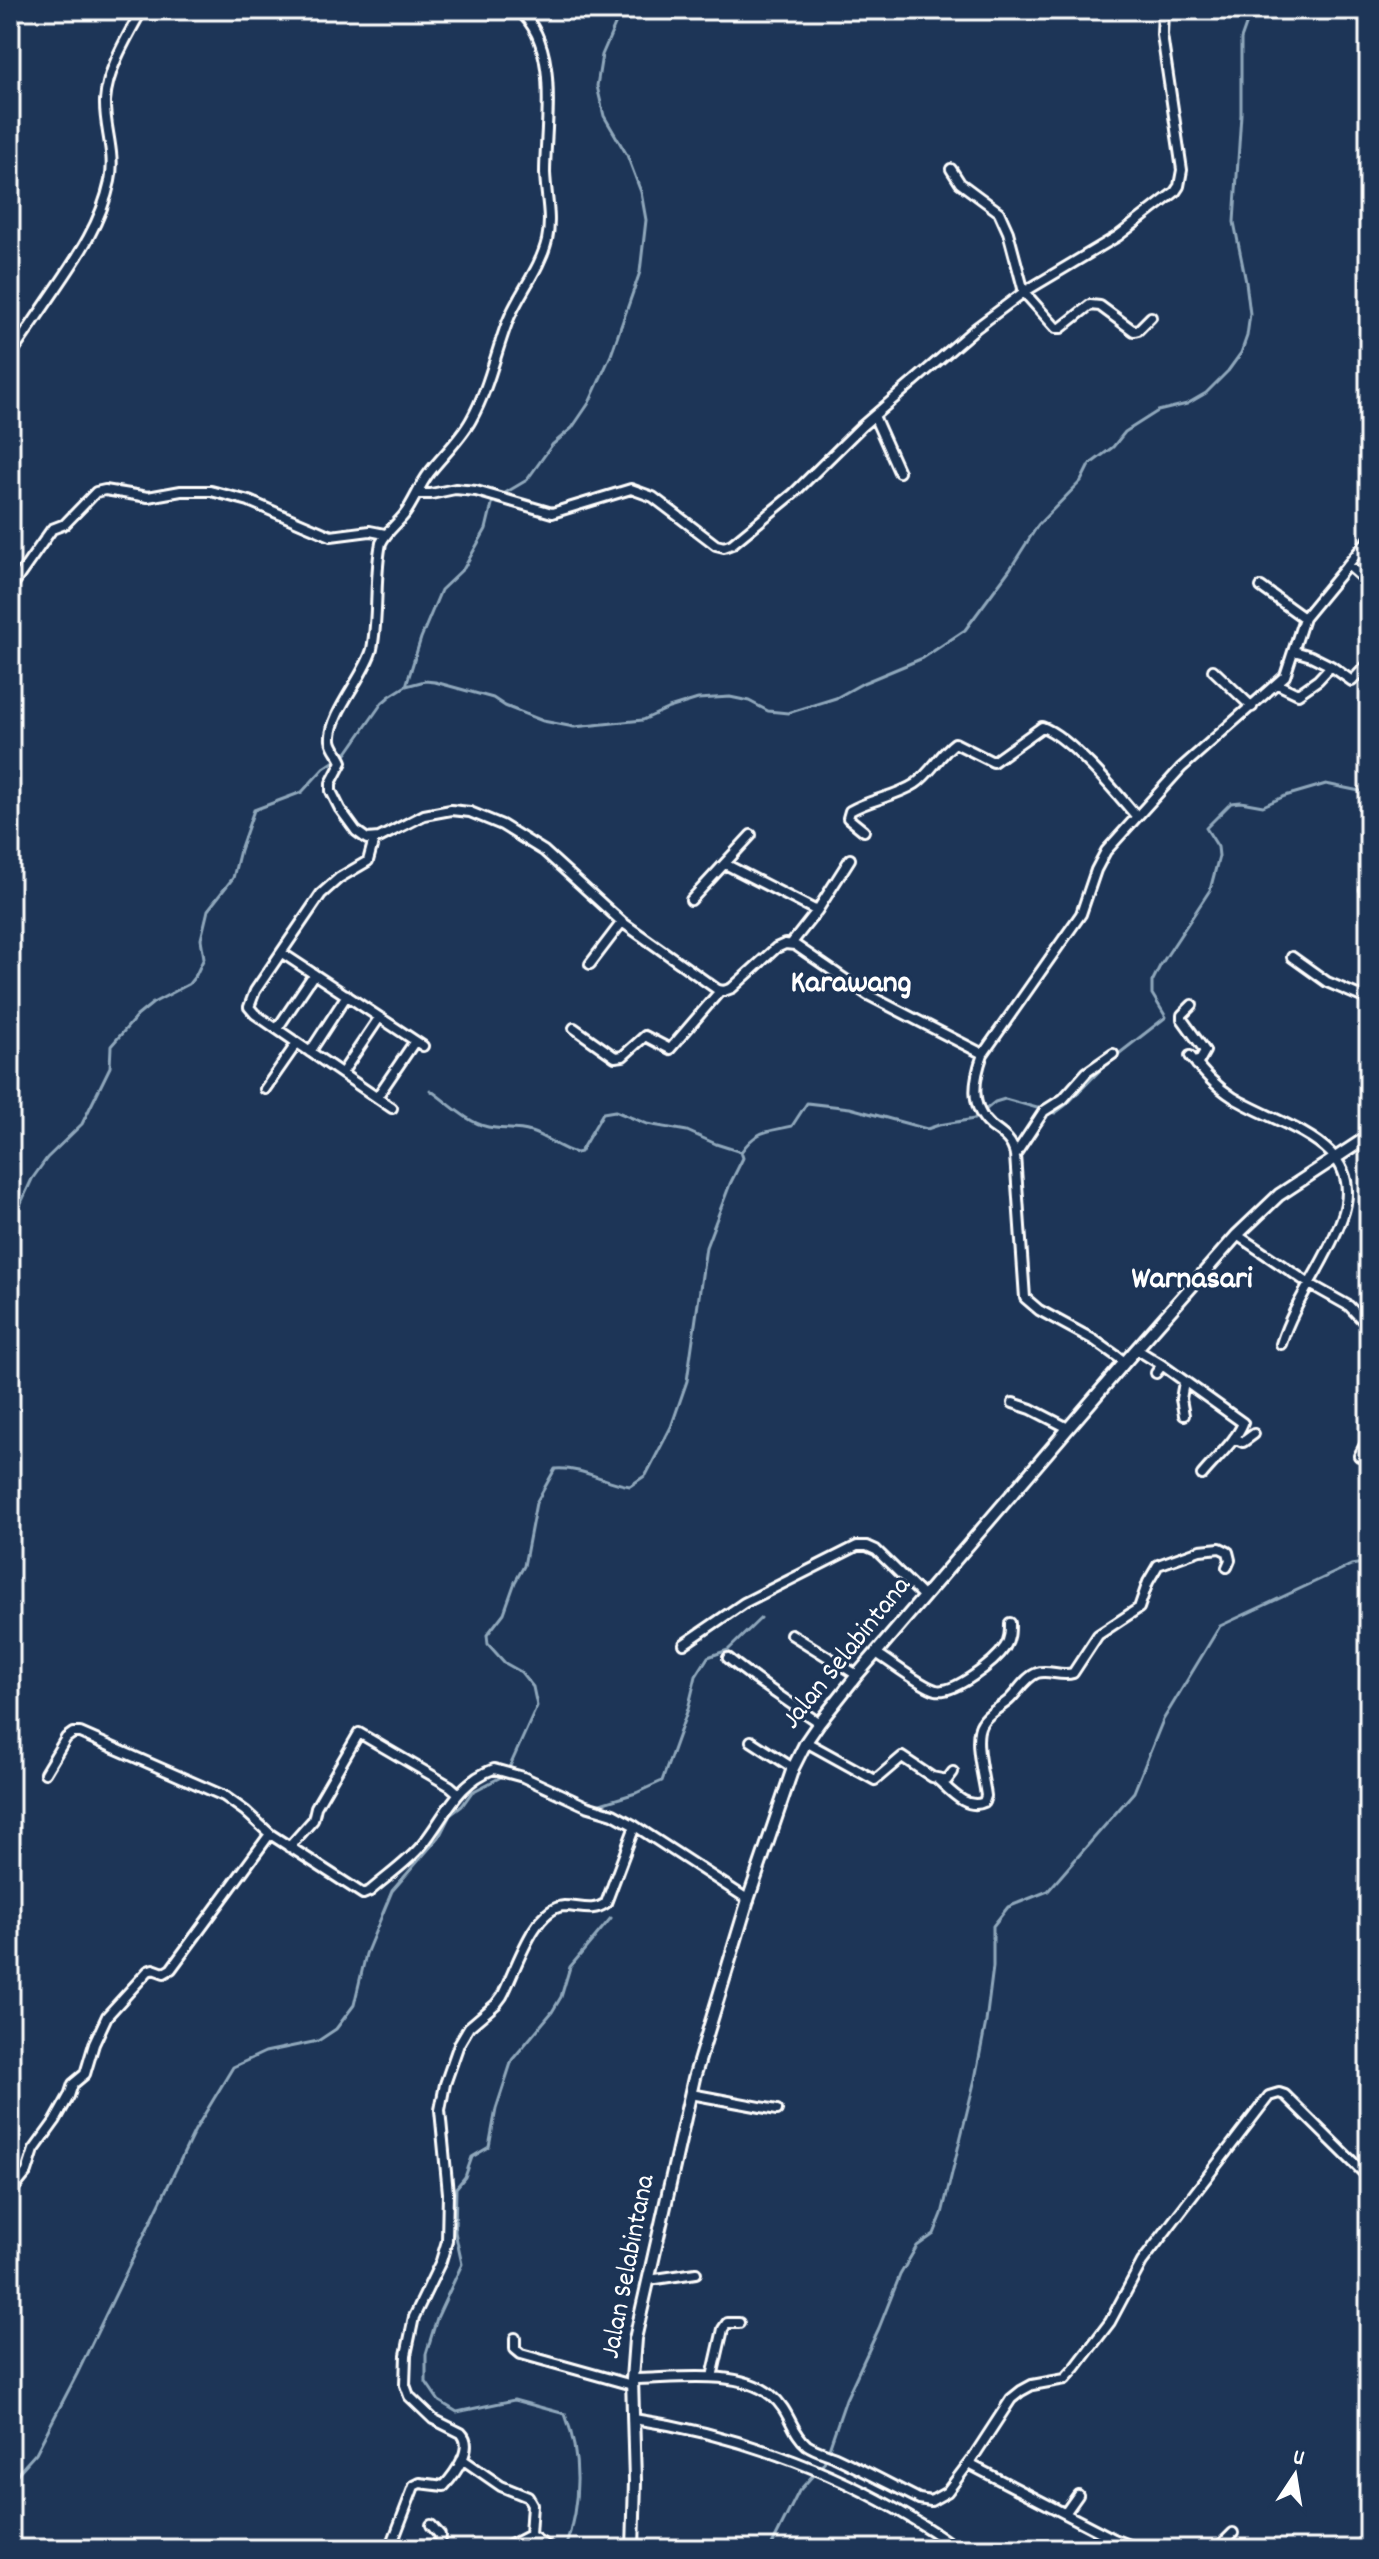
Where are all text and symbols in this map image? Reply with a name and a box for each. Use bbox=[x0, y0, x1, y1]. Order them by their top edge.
district label: Karawang bbox=[790, 962, 912, 1008]
district label: Warnasari bbox=[1131, 1258, 1253, 1304]
street label: Jalan Selabintana bbox=[774, 1568, 923, 1739]
street label: Jalan Selabintana bbox=[593, 2171, 668, 2362]
north arrow bbox=[1255, 2435, 1335, 2515]
text: U bbox=[1290, 2443, 1307, 2475]

